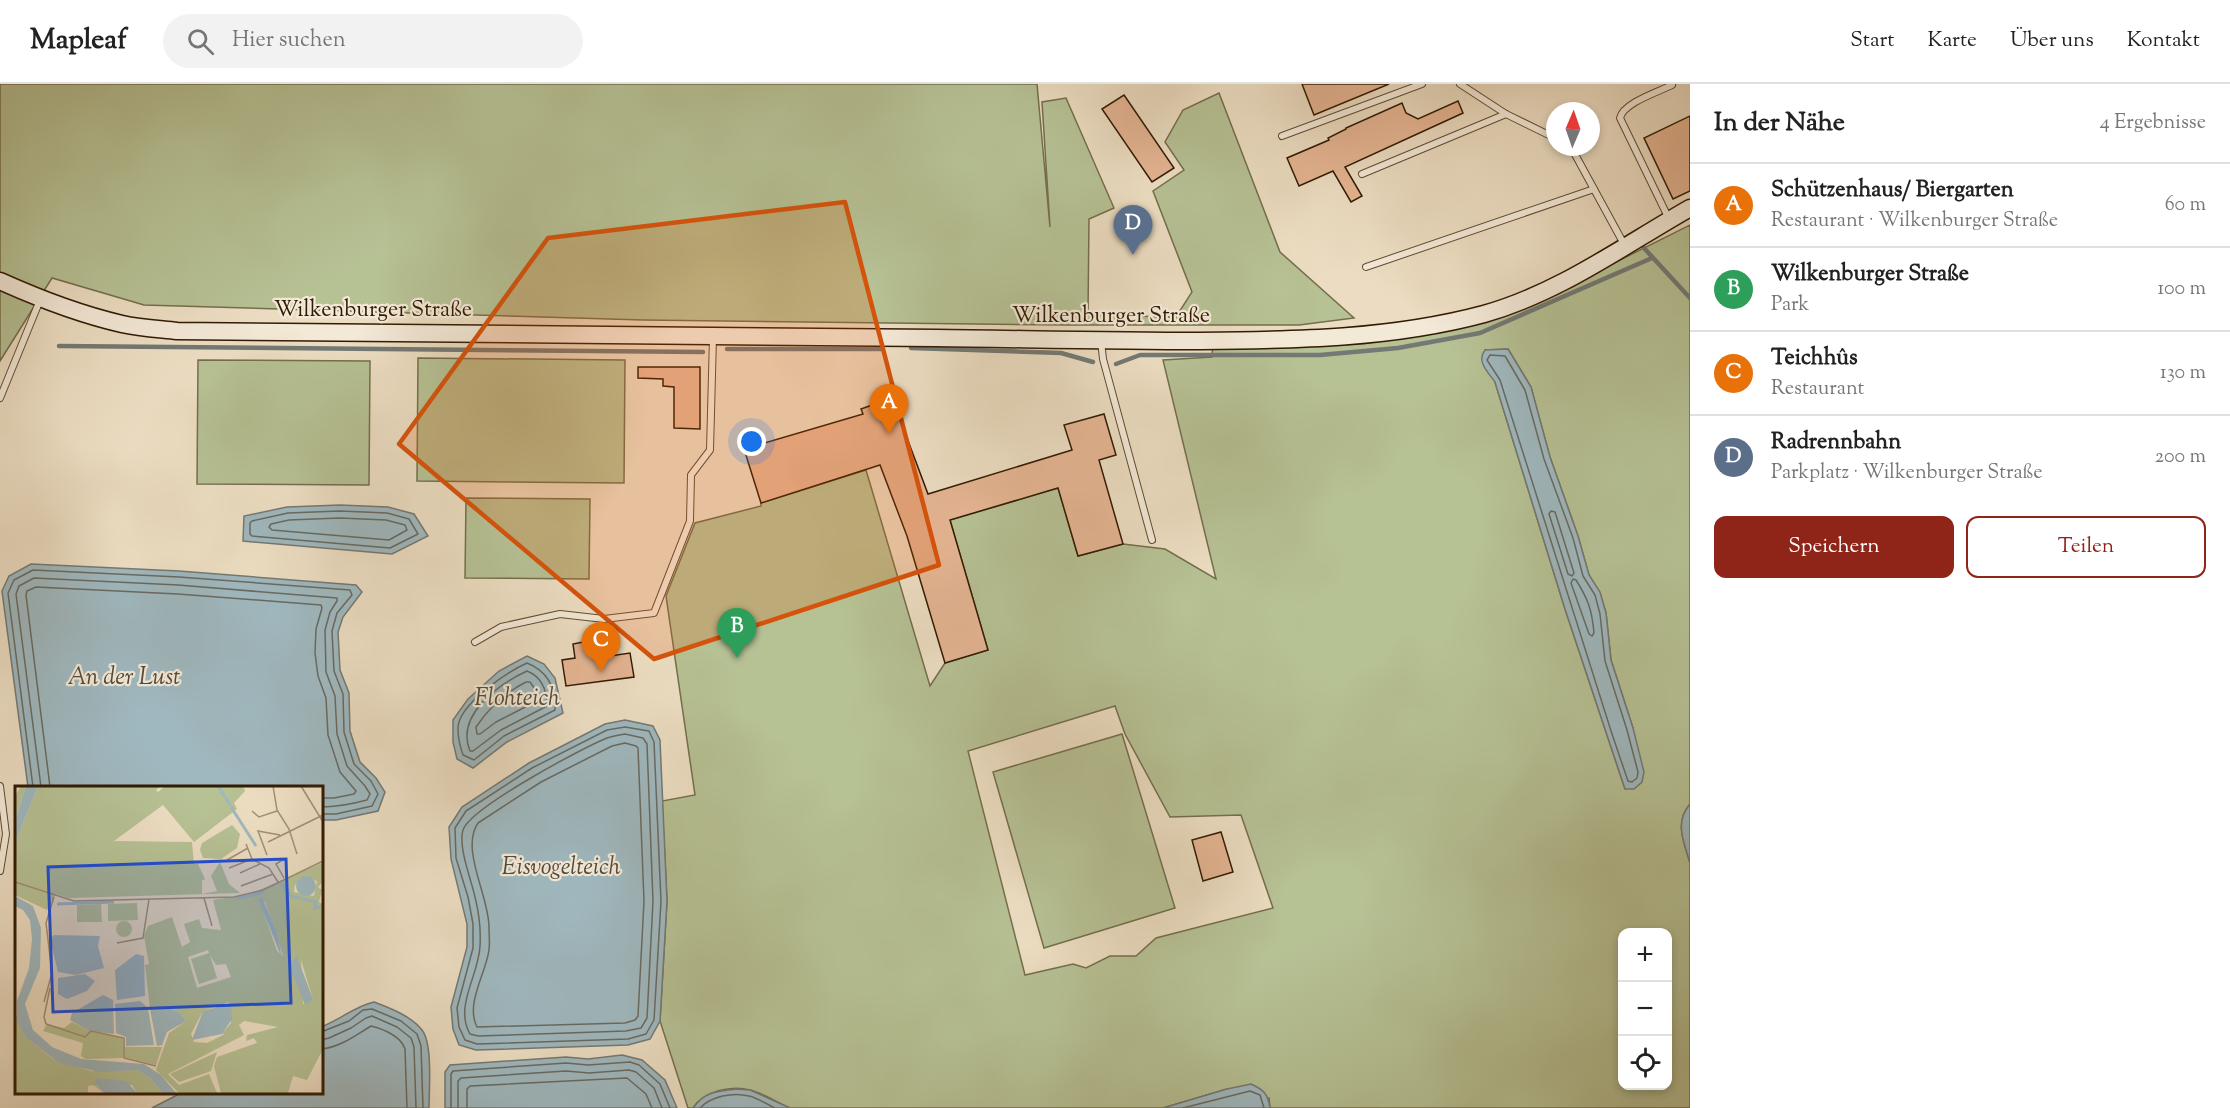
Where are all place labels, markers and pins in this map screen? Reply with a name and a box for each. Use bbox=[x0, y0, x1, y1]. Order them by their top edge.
pin: D bbox=[1114, 206, 1152, 255]
pin: A bbox=[870, 384, 908, 434]
pin: B bbox=[718, 608, 756, 658]
pin: C bbox=[582, 622, 620, 672]

